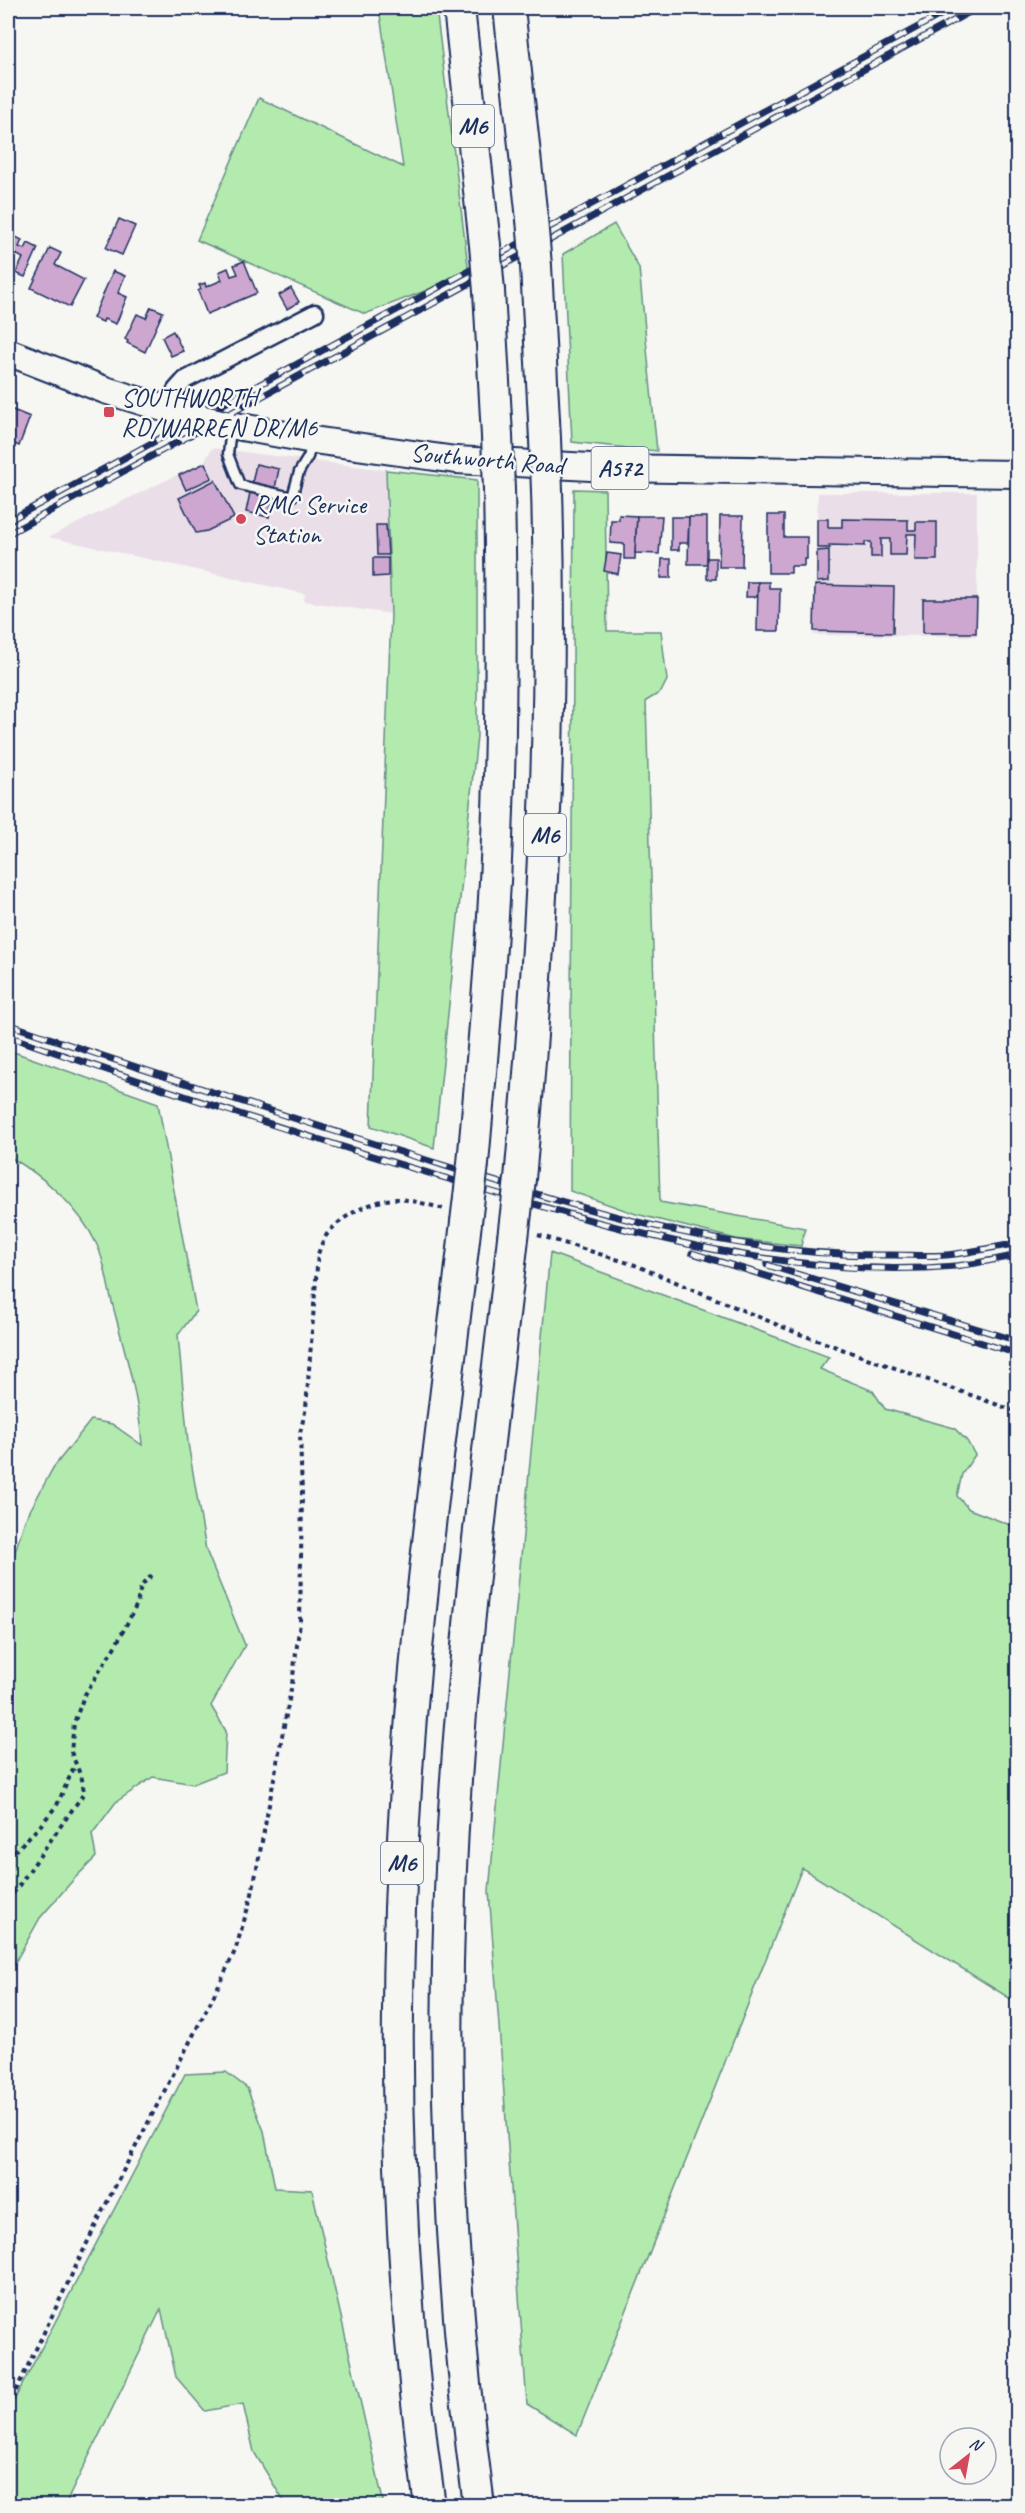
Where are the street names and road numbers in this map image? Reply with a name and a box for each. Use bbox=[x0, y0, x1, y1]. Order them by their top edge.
road number: M6 bbox=[452, 105, 494, 147]
street label: Southworth Road bbox=[409, 436, 569, 482]
road number: A572 bbox=[592, 447, 648, 489]
road number: M6 bbox=[524, 814, 566, 856]
road number: M6 bbox=[381, 1842, 423, 1884]

